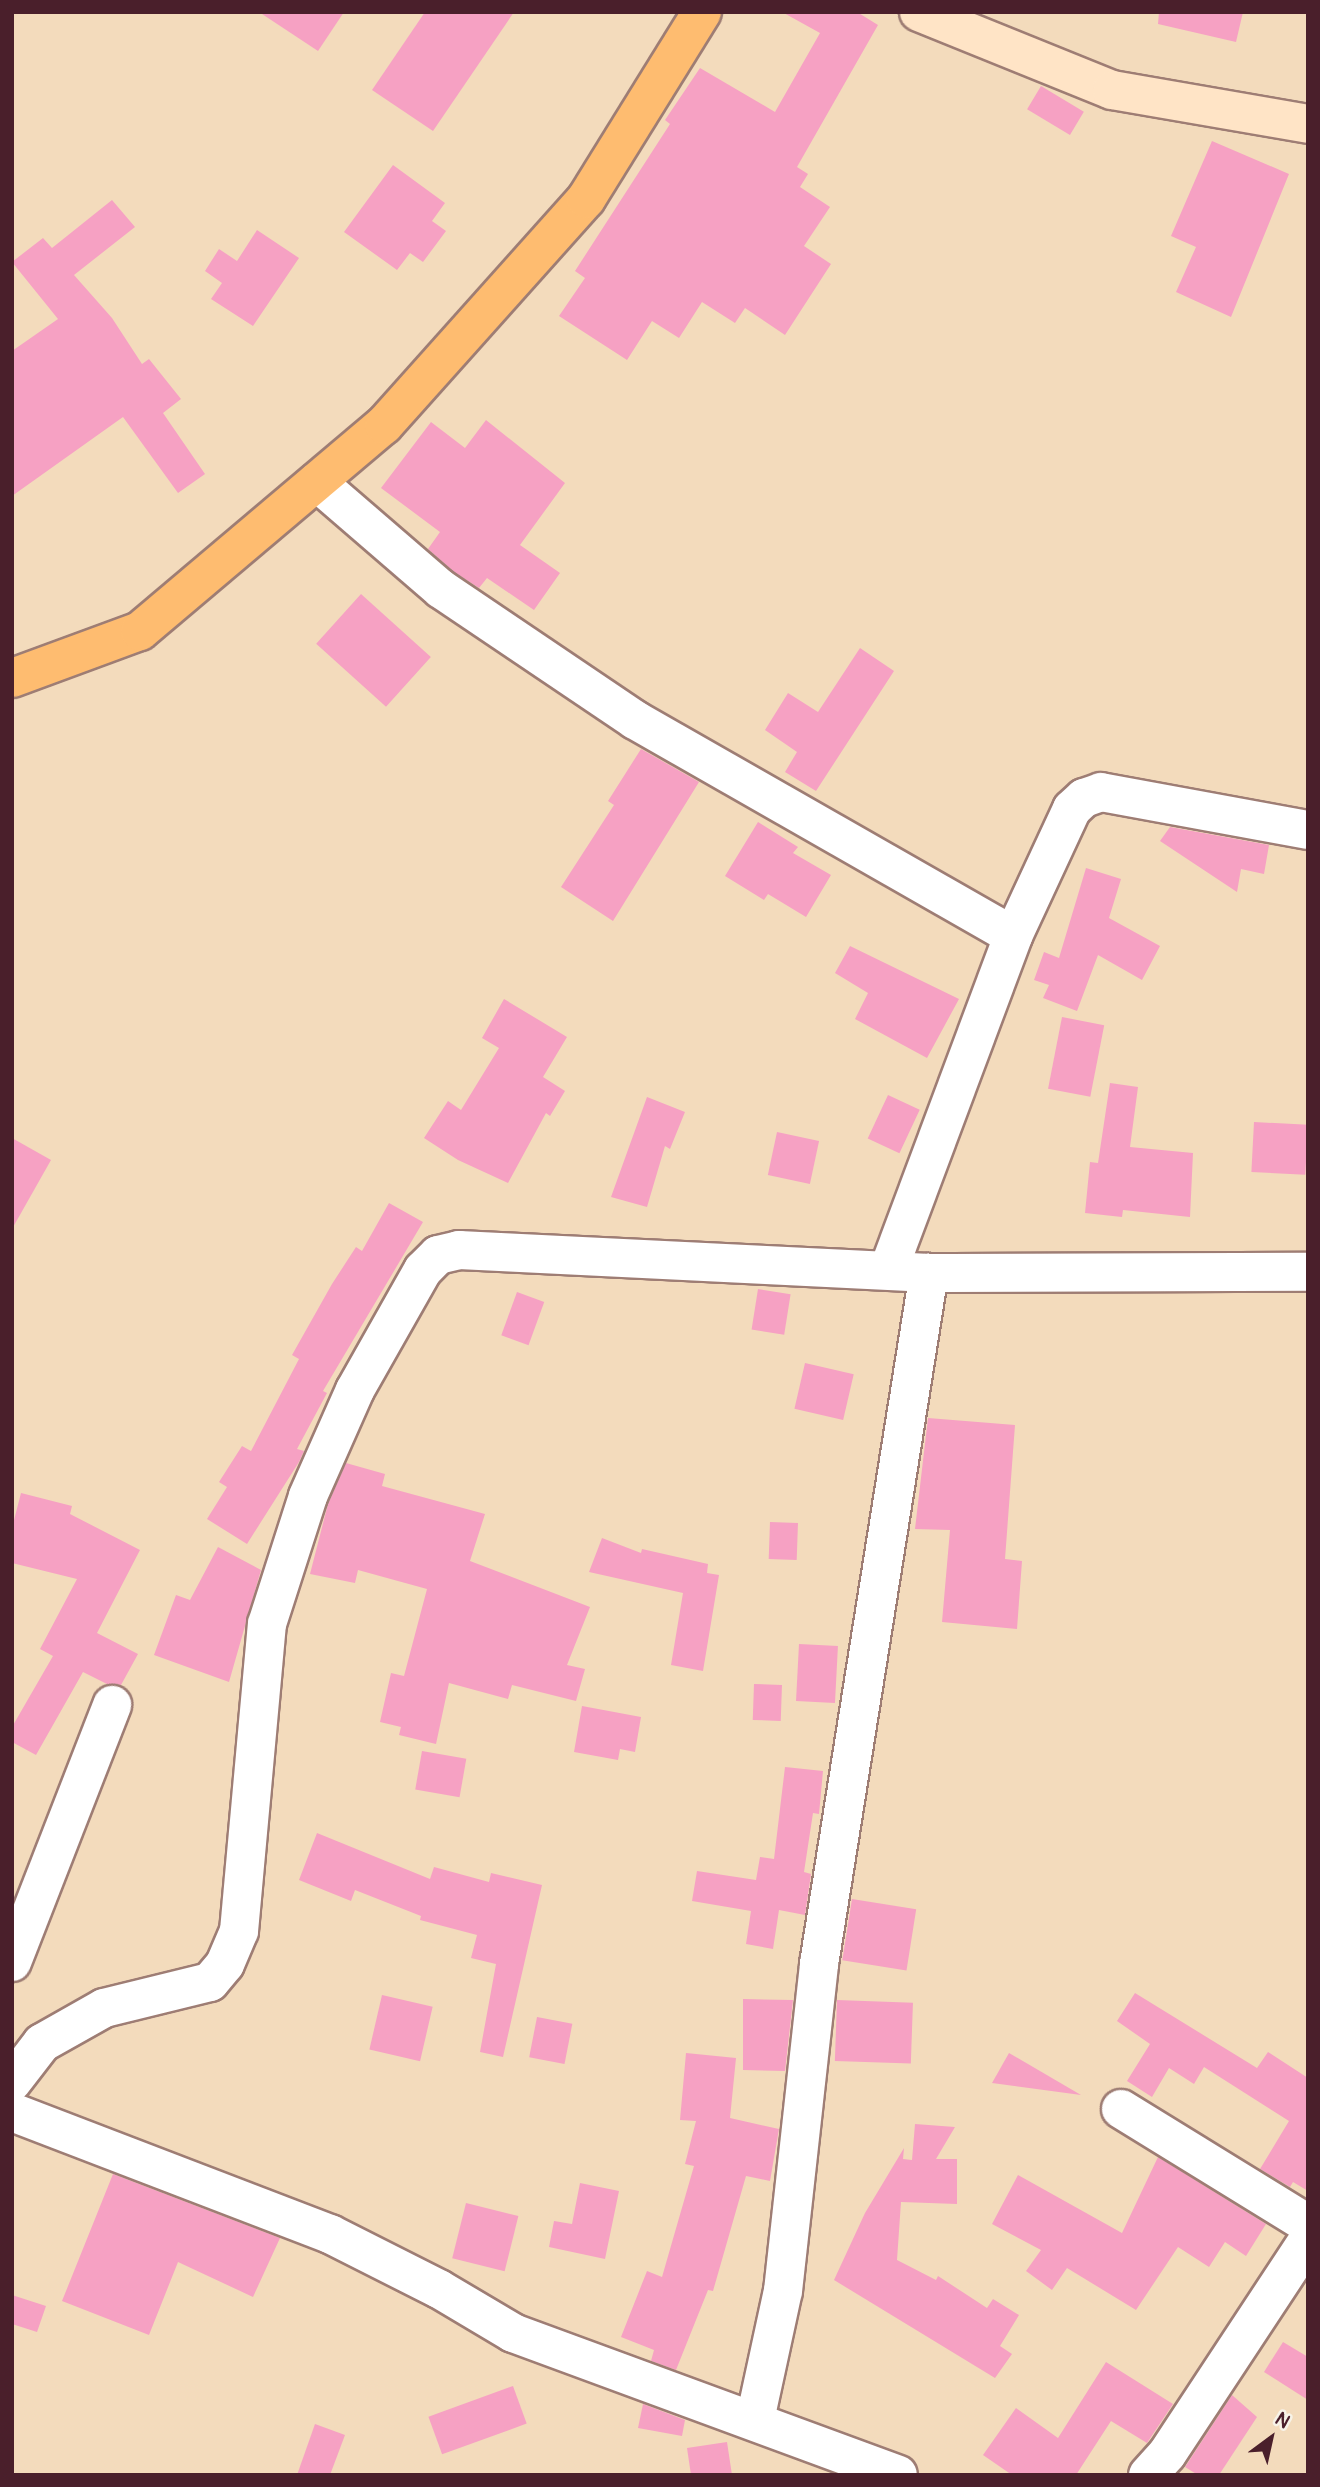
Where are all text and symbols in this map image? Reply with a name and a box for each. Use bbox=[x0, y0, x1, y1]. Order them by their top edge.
north arrow bbox=[1236, 2403, 1306, 2473]
text: N bbox=[1271, 2407, 1294, 2434]

